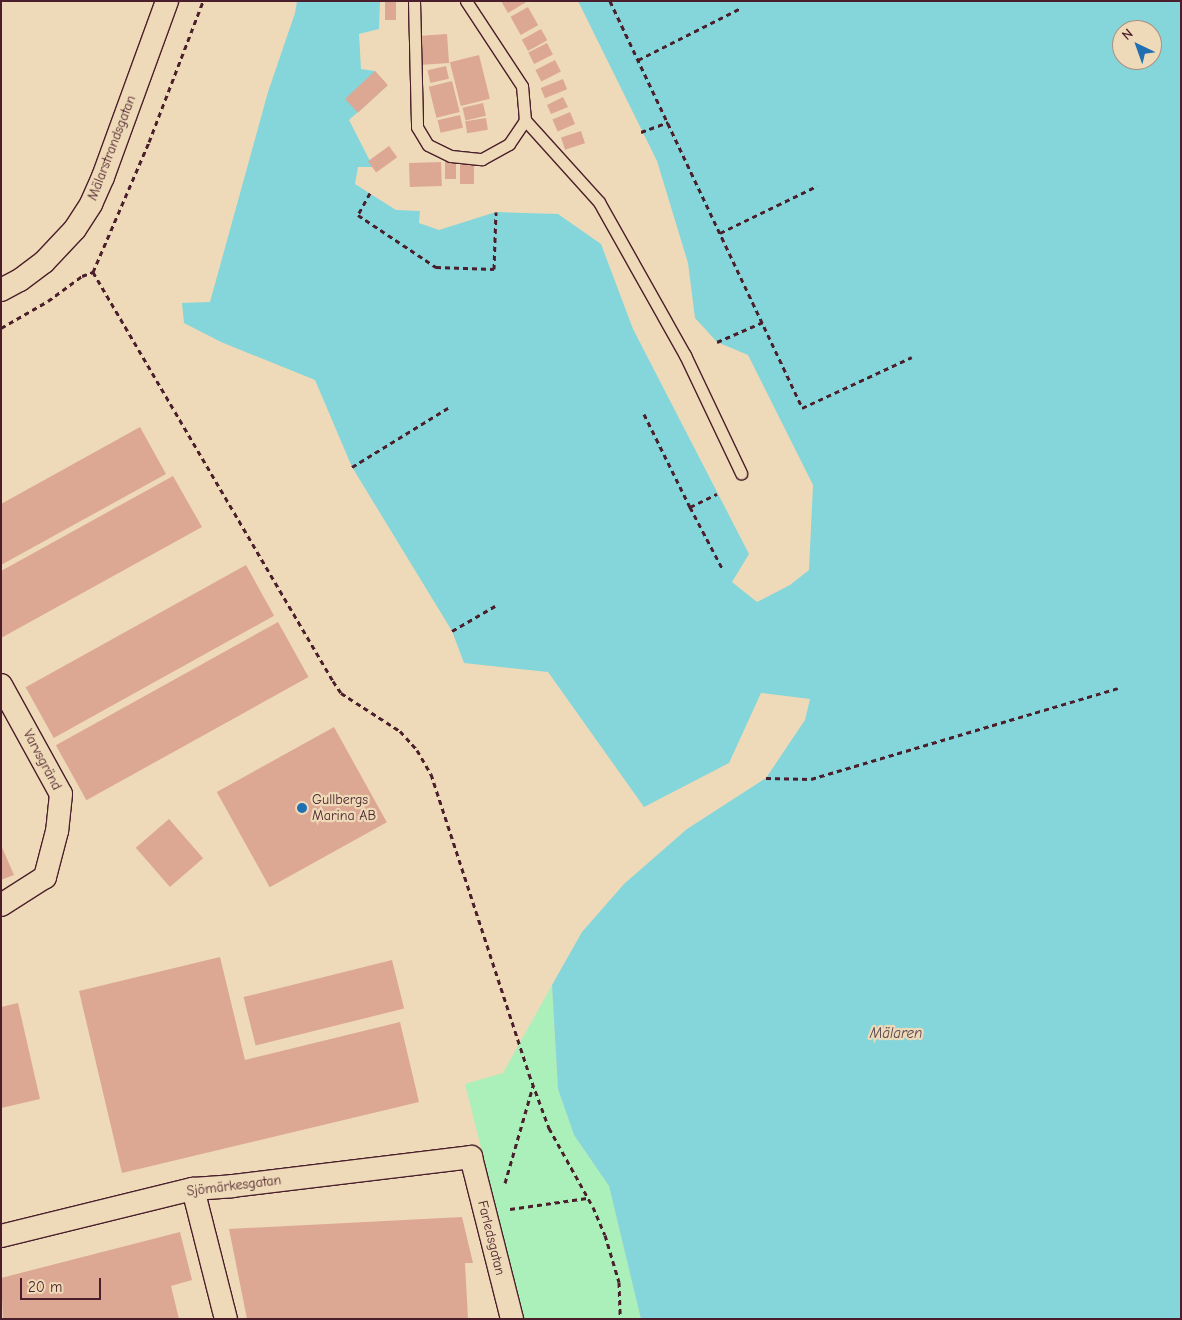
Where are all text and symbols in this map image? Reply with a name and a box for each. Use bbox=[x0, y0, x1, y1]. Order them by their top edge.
north arrow bbox=[1112, 20, 1162, 70]
text: N bbox=[1118, 25, 1136, 44]
street label: Mälarstrandsgatan bbox=[84, 93, 140, 203]
street label: Varvsgränd bbox=[19, 727, 65, 793]
place label: Gullbergs Marina AB bbox=[312, 792, 376, 824]
marker: Gullbergs Marina AB bbox=[296, 802, 308, 814]
water label: Mälaren bbox=[870, 1025, 922, 1043]
street label: Sjömärkesgatan bbox=[186, 1172, 282, 1200]
street label: Farledsgatan bbox=[474, 1199, 508, 1277]
scale bar bbox=[22, 1268, 104, 1300]
text: 20 m bbox=[28, 1278, 62, 1296]

